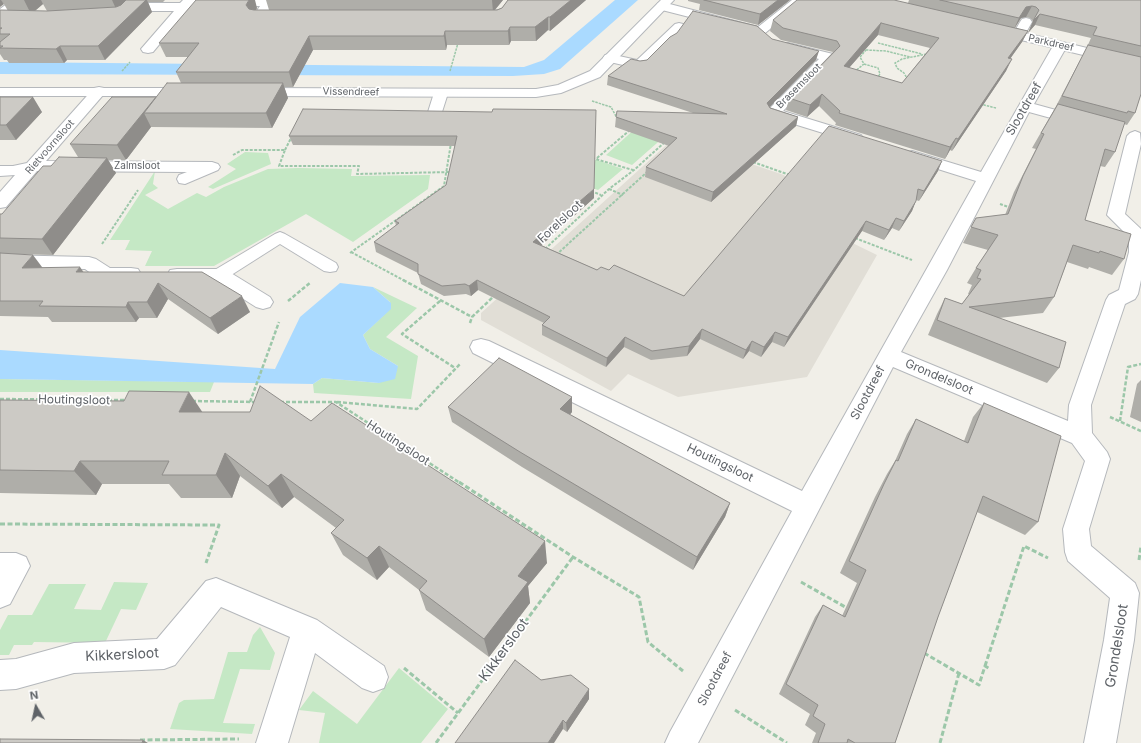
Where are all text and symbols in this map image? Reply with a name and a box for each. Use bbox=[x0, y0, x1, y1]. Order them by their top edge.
street label: Parkdreef bbox=[1027, 32, 1075, 54]
street label: Brasemsloot bbox=[774, 61, 824, 111]
street label: Slootdreef bbox=[1003, 80, 1045, 138]
street label: Vissendreef bbox=[323, 86, 379, 98]
street label: Rietvoornsloot bbox=[23, 117, 77, 177]
street label: Zalmsloot bbox=[114, 160, 160, 172]
street label: Forelsloot bbox=[535, 198, 585, 246]
street label: Grondelsloot bbox=[903, 356, 975, 398]
street label: Slootdreef bbox=[848, 364, 888, 422]
street label: Houtingsloot bbox=[38, 392, 110, 408]
street label: Houtingsloot bbox=[364, 417, 432, 469]
street label: Houtingsloot bbox=[684, 441, 756, 485]
street label: Grondelsloot bbox=[1102, 603, 1132, 689]
street label: Kikkersloot bbox=[476, 615, 532, 685]
street label: Kikkersloot bbox=[85, 645, 159, 665]
street label: Slootdreef bbox=[695, 650, 735, 708]
north arrow bbox=[16, 687, 56, 727]
text: N bbox=[29, 688, 39, 703]

